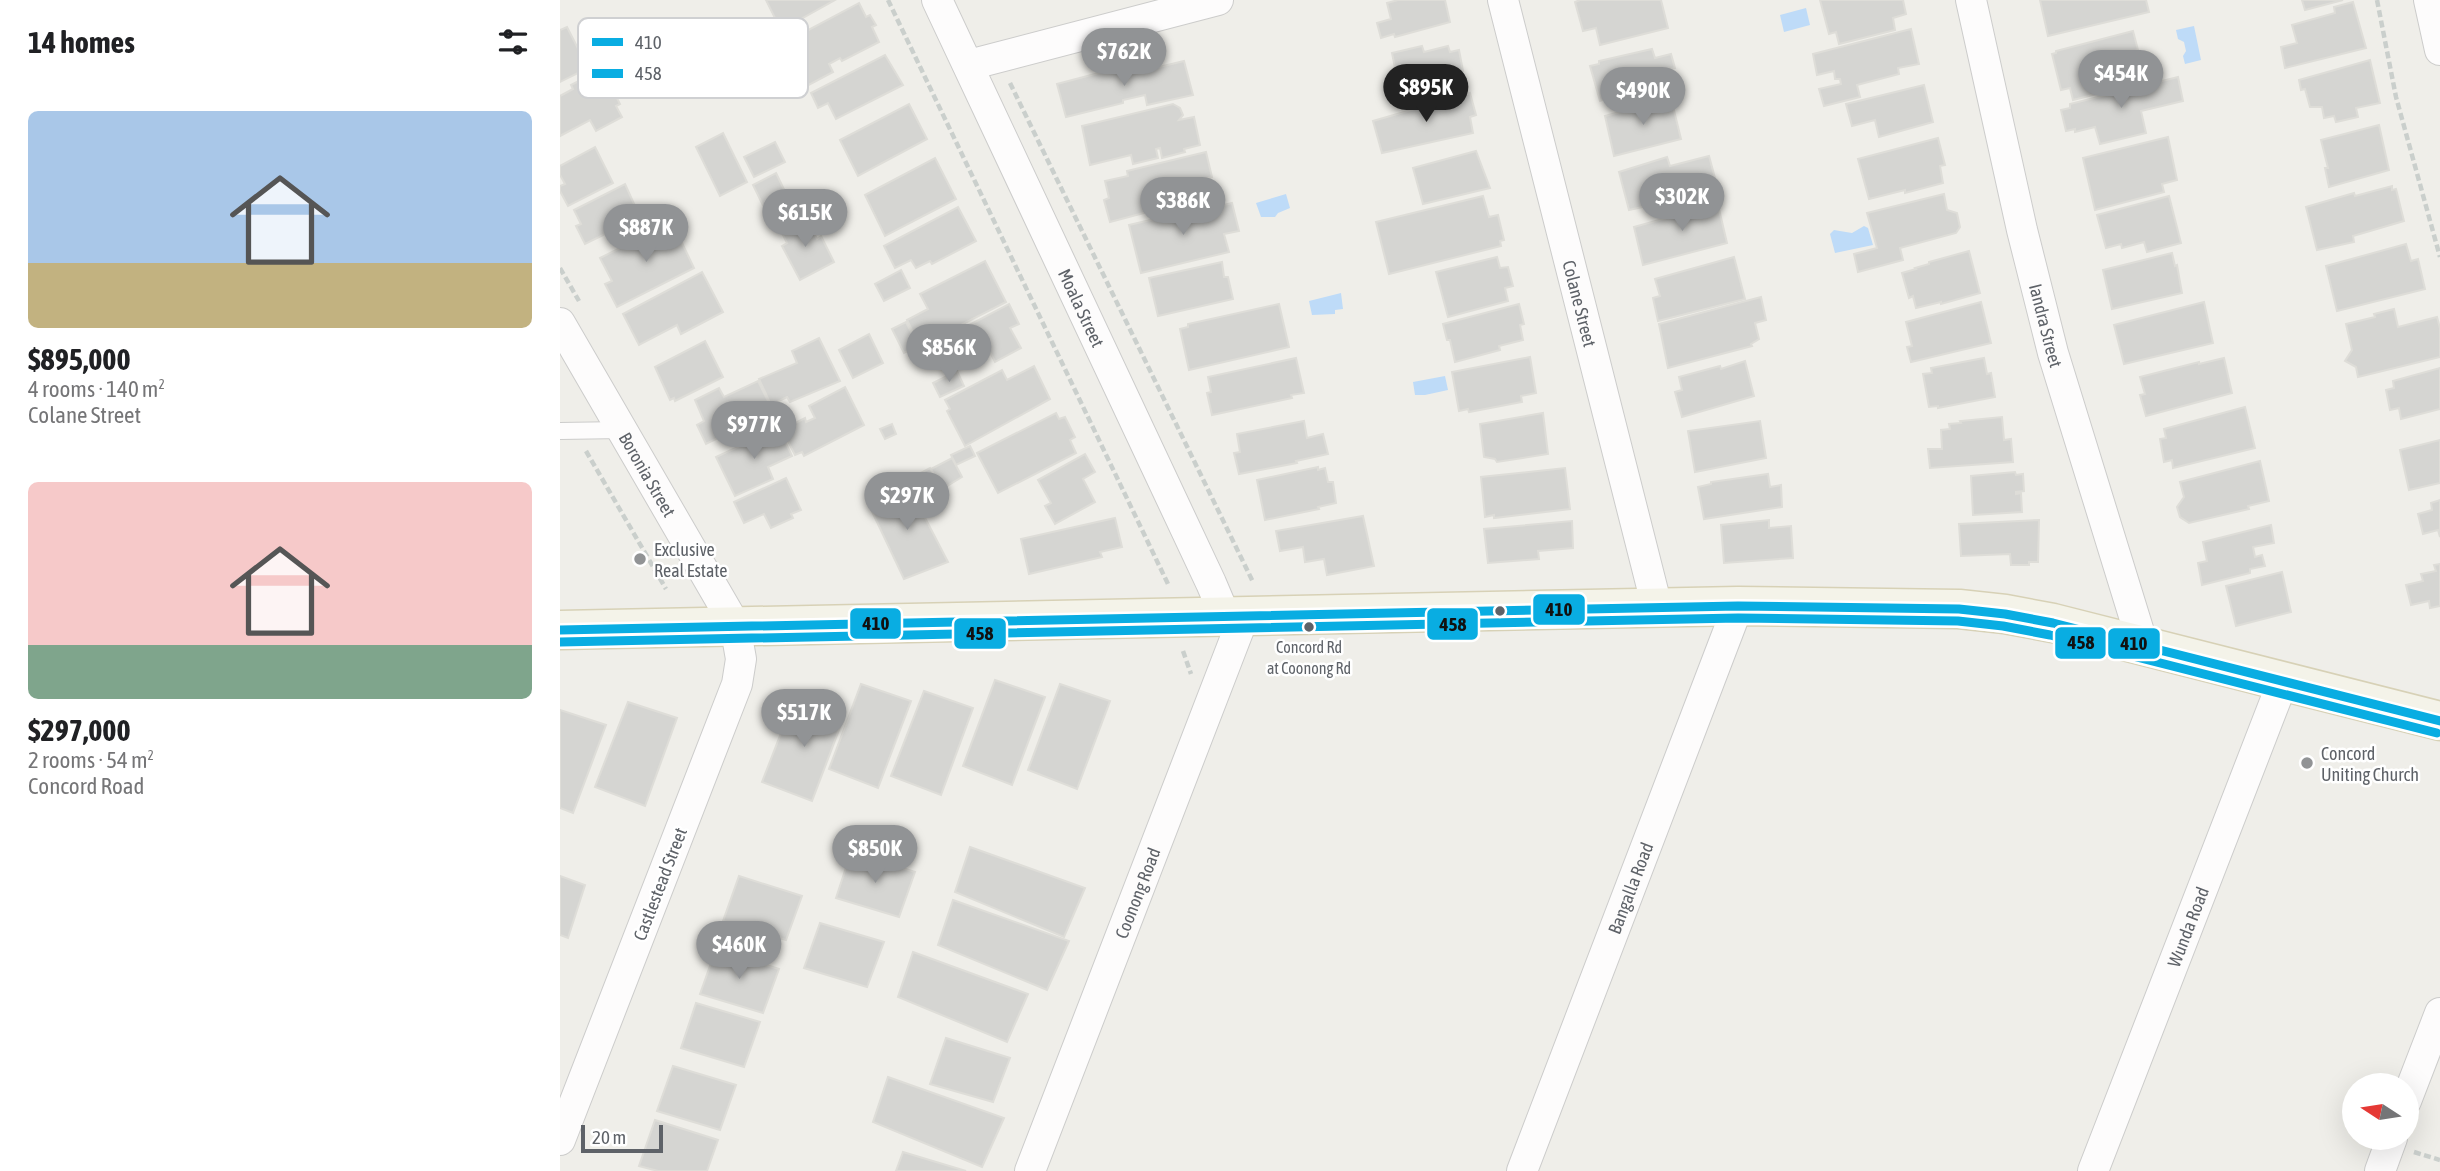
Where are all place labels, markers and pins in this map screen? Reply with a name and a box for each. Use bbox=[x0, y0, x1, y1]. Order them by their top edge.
pin: $762K bbox=[1075, 28, 1173, 88]
pin: $454K bbox=[2072, 50, 2170, 110]
pin: $895K bbox=[1377, 64, 1475, 124]
pin: $490K bbox=[1594, 68, 1692, 127]
pin: $302K bbox=[1633, 174, 1731, 233]
pin: $386K bbox=[1134, 177, 1232, 237]
pin: $615K bbox=[756, 190, 854, 249]
pin: $887K bbox=[597, 204, 695, 264]
pin: $856K bbox=[900, 324, 998, 384]
pin: $977K bbox=[705, 402, 803, 461]
pin: $297K bbox=[858, 472, 956, 532]
place label: Exclusive Real Estate bbox=[654, 539, 728, 581]
marker: Exclusive Real Estate bbox=[632, 551, 648, 567]
unlabelled marker bbox=[1493, 604, 1507, 618]
marker: Concord Rd at Coonong Rd bbox=[1302, 620, 1316, 634]
place label: Concord Rd at Coonong Rd bbox=[1267, 638, 1351, 678]
pin: $517K bbox=[755, 690, 853, 749]
place label: Concord Uniting Church bbox=[2321, 743, 2419, 785]
marker: Concord Uniting Church bbox=[2299, 755, 2315, 771]
pin: $850K bbox=[826, 826, 924, 885]
pin: $460K bbox=[690, 922, 788, 981]

